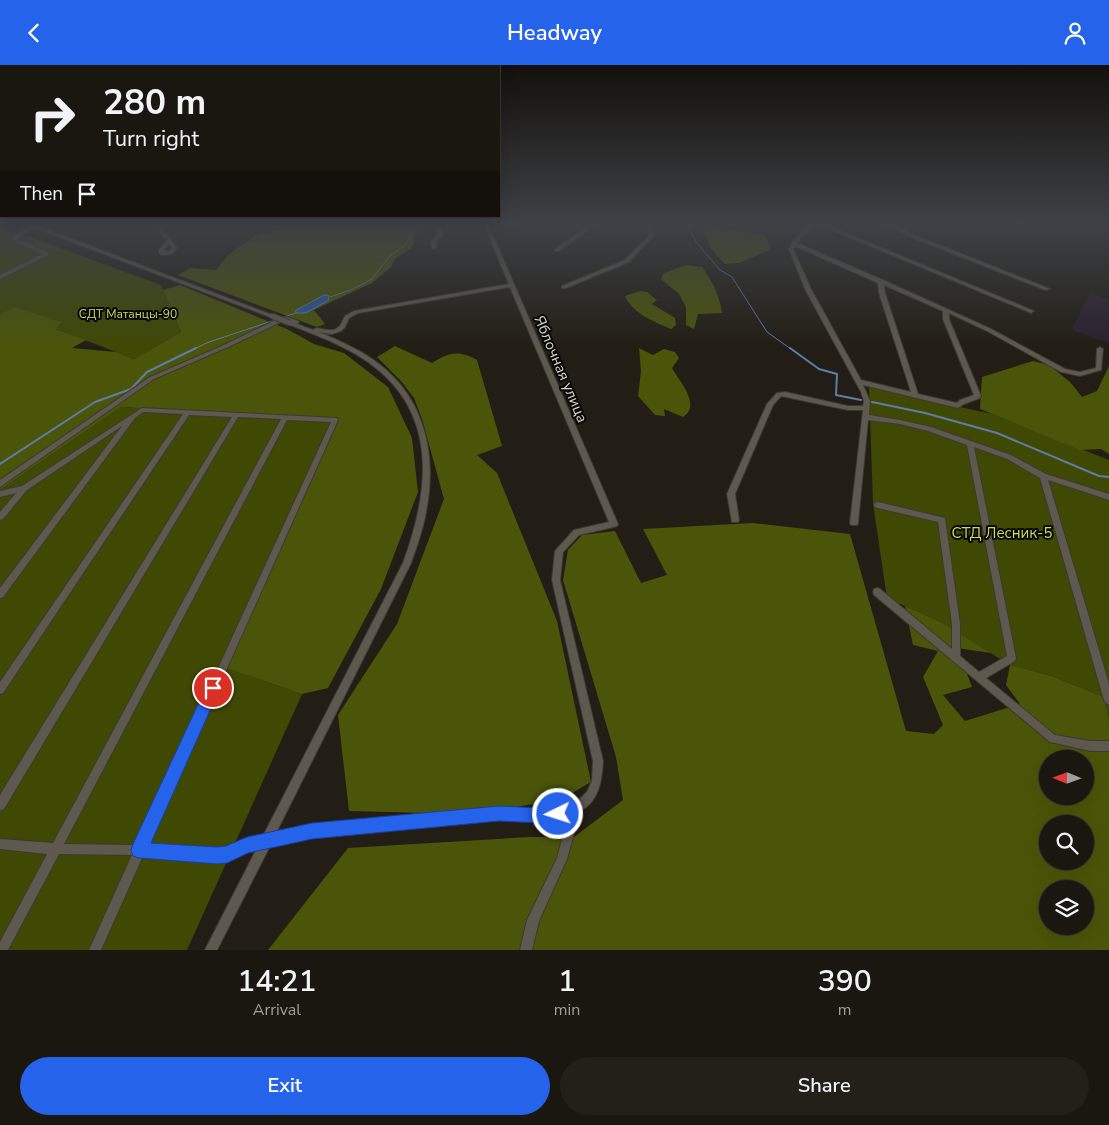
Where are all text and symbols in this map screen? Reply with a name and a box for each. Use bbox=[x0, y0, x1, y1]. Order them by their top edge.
text: Headway bbox=[507, 18, 602, 48]
icon: back bbox=[20, 19, 48, 47]
icon: person bbox=[1061, 19, 1089, 47]
text: 280 m bbox=[103, 79, 206, 126]
icon: right bbox=[20, 85, 85, 150]
text: Turn right bbox=[103, 124, 199, 154]
icon: arrive bbox=[73, 180, 101, 208]
text: Then bbox=[20, 181, 63, 207]
park label: СДТ Матанцы-90 bbox=[79, 306, 177, 322]
street label: Яблочная улица bbox=[529, 312, 593, 426]
park label: СТД Лесник-5 bbox=[952, 523, 1052, 543]
pin bbox=[192, 667, 234, 709]
icon: arrive bbox=[199, 674, 227, 702]
north arrow bbox=[1039, 750, 1094, 805]
map controls bbox=[1039, 750, 1094, 935]
position arrow bbox=[531, 787, 583, 839]
button: search bbox=[1039, 815, 1094, 870]
button: layers bbox=[1039, 880, 1094, 935]
text: 14:21 bbox=[237, 961, 316, 1002]
text: 1 bbox=[558, 961, 576, 1002]
text: 390 bbox=[818, 961, 872, 1002]
text: Arrival bbox=[253, 999, 301, 1021]
text: min bbox=[554, 999, 580, 1021]
text: m bbox=[838, 999, 852, 1021]
button: Exit bbox=[20, 1057, 550, 1115]
button: Share bbox=[560, 1057, 1089, 1115]

